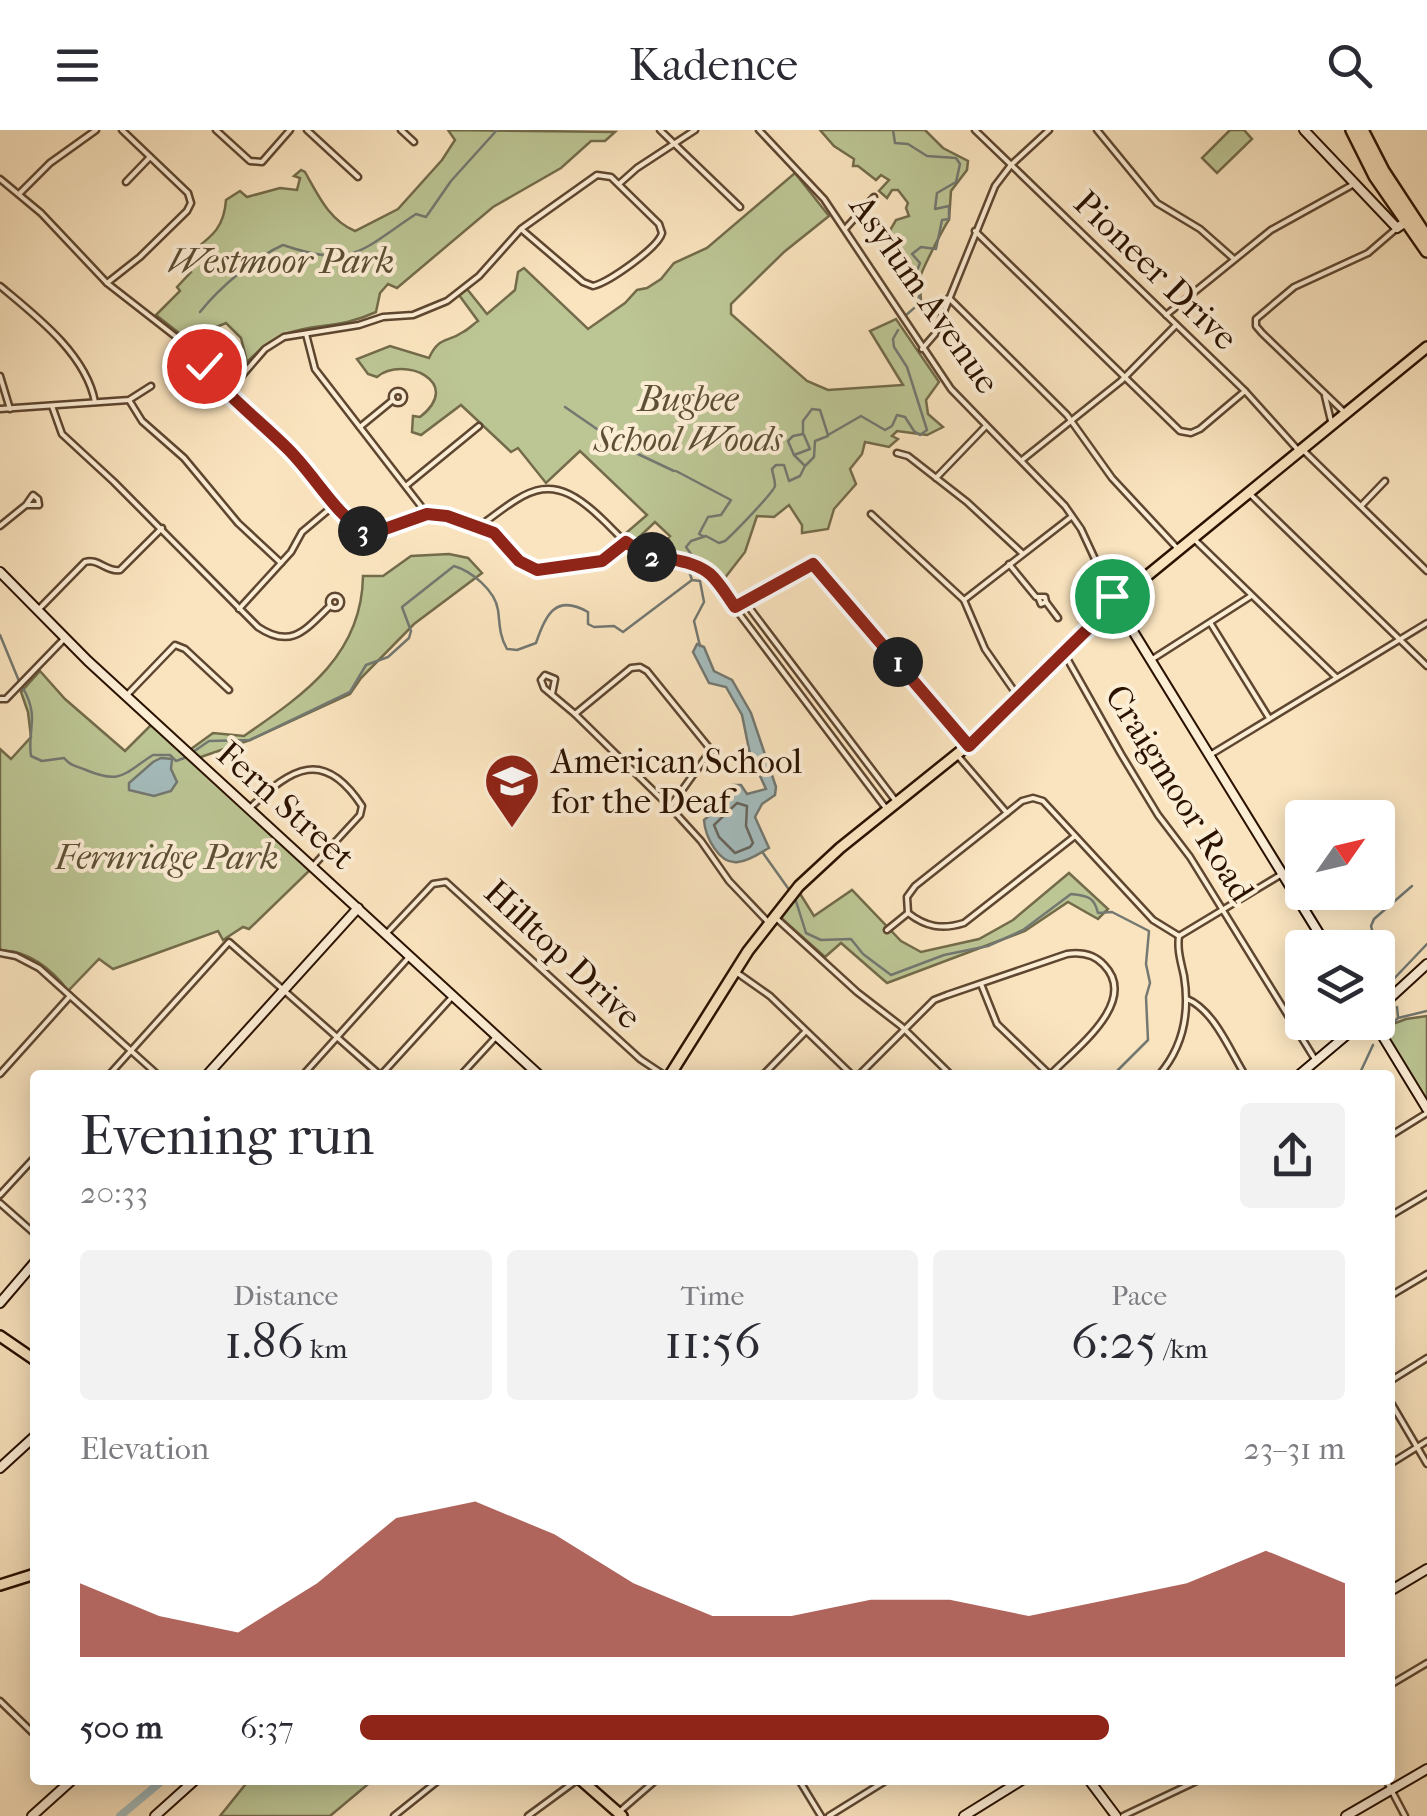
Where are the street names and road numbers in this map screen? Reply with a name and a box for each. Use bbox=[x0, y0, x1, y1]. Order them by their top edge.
street label: Pioneer Drive bbox=[1065, 182, 1246, 359]
street label: Asylum Avenue bbox=[840, 186, 1008, 401]
street label: Craigmoor Road bbox=[1096, 677, 1263, 910]
street label: Fern Street bbox=[208, 733, 363, 878]
street label: Hilltop Drive bbox=[476, 871, 650, 1037]

